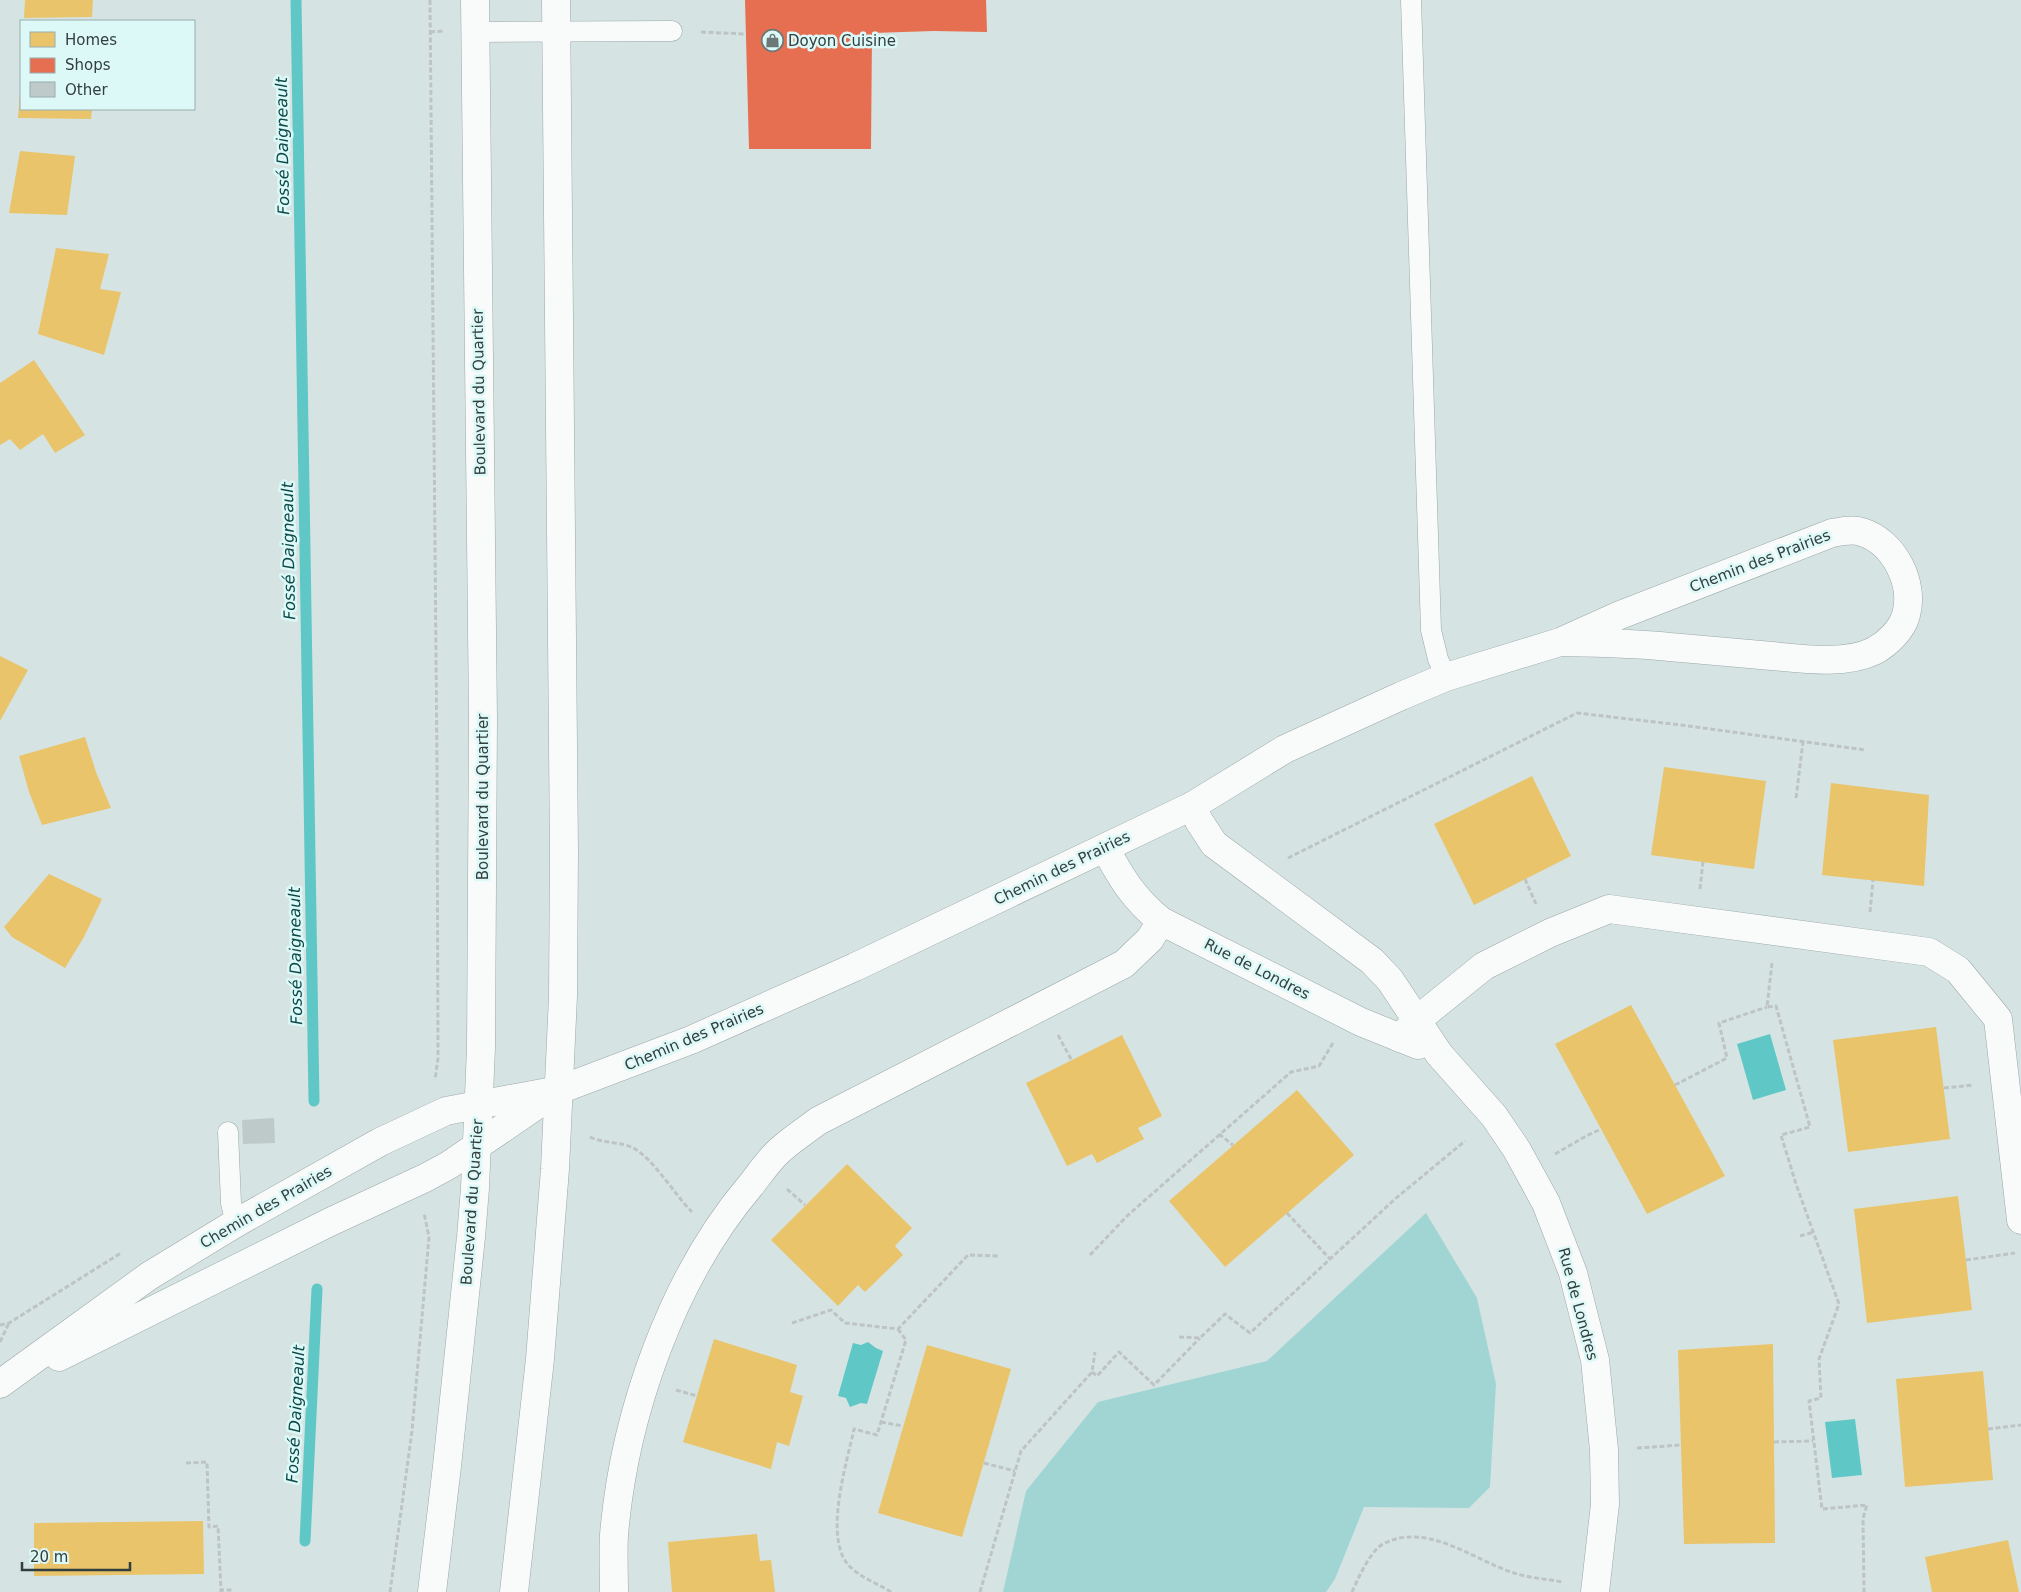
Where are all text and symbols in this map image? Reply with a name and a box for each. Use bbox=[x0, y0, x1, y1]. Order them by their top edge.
legend bbox=[20, 20, 195, 110]
shop icon: Doyon Cuisine bbox=[760, 29, 784, 53]
text: Homes bbox=[65, 31, 117, 49]
place label: Doyon Cuisine bbox=[788, 32, 896, 50]
text: Shops bbox=[65, 56, 111, 74]
water label: Fossé Daigneault bbox=[272, 76, 293, 215]
text: Other bbox=[65, 81, 108, 99]
street label: Boulevard du Quartier bbox=[469, 308, 489, 475]
water label: Fossé Daigneault bbox=[278, 481, 299, 620]
street label: Chemin des Prairies bbox=[1687, 526, 1833, 596]
street label: Boulevard du Quartier bbox=[474, 713, 492, 880]
street label: Chemin des Prairies bbox=[991, 827, 1133, 909]
water label: Fossé Daigneault bbox=[285, 886, 306, 1025]
street label: Rue de Londres bbox=[1201, 935, 1313, 1003]
street label: Chemin des Prairies bbox=[622, 999, 766, 1074]
street label: Boulevard du Quartier bbox=[457, 1117, 487, 1286]
street label: Chemin des Prairies bbox=[197, 1162, 335, 1252]
street label: Rue de Londres bbox=[1554, 1246, 1602, 1363]
water label: Fossé Daigneault bbox=[282, 1344, 309, 1483]
scale bar bbox=[22, 1540, 130, 1572]
text: 20 m bbox=[30, 1548, 68, 1566]

